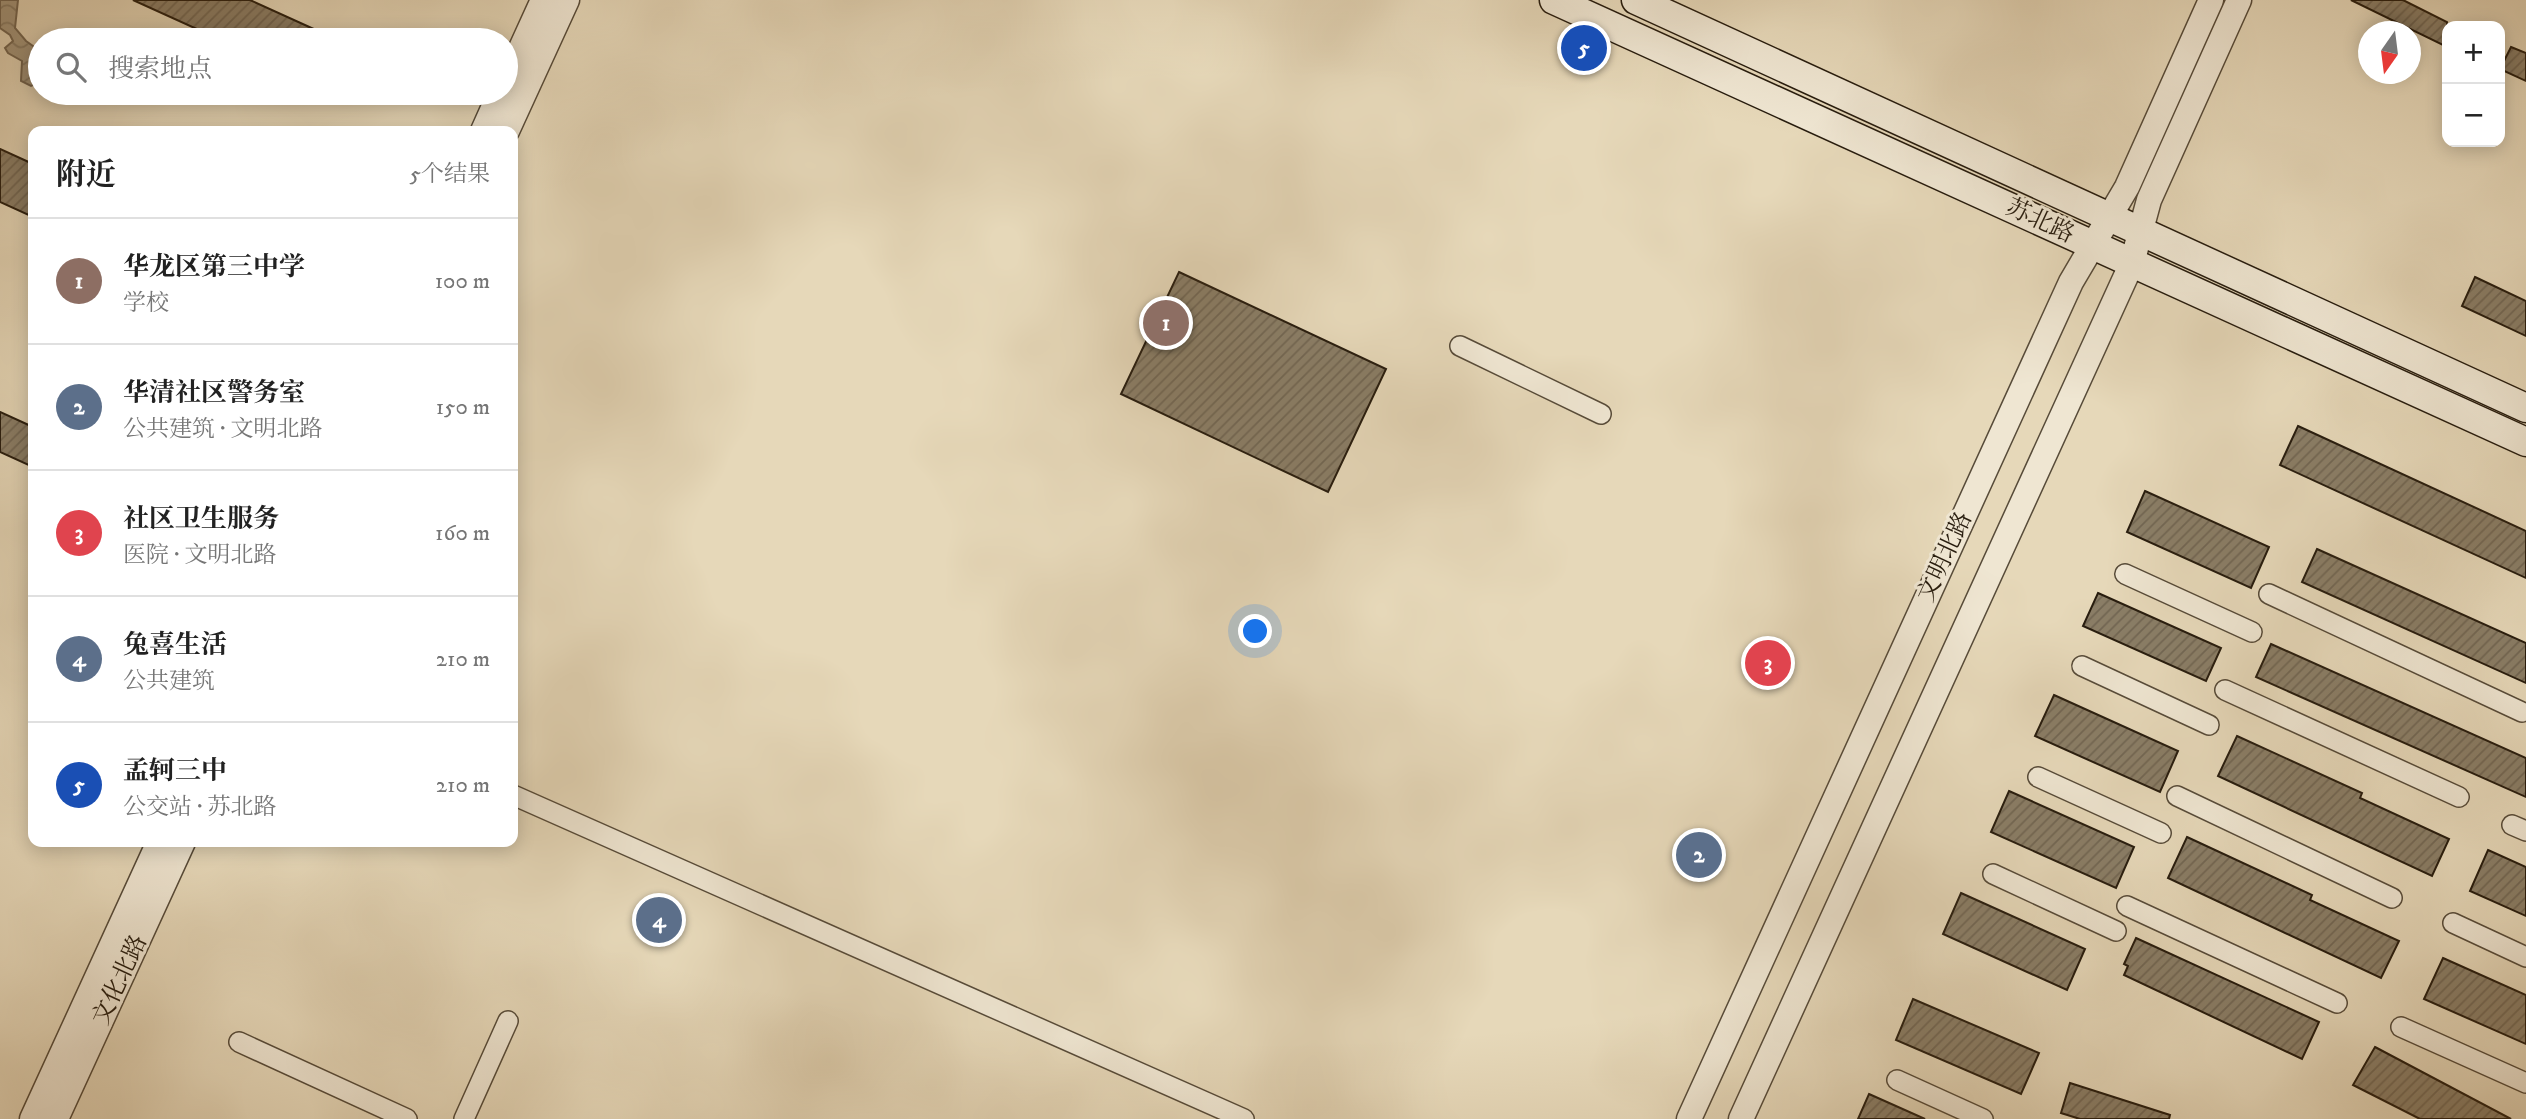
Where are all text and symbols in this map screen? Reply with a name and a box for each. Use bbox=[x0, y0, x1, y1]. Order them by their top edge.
north arrow bbox=[2358, 21, 2421, 84]
map controls bbox=[2442, 21, 2505, 147]
button: + bbox=[2442, 21, 2505, 84]
pin: 5 bbox=[1561, 22, 1607, 74]
search box bbox=[28, 28, 518, 105]
icon: search bbox=[52, 48, 90, 86]
text: 搜索地点 bbox=[108, 53, 212, 86]
button: − bbox=[2442, 84, 2505, 147]
text: 附近 bbox=[56, 157, 116, 194]
text: 5个结果 bbox=[410, 160, 490, 189]
street label: 苏北路 bbox=[2001, 192, 2079, 250]
text: 华龙区第三中学 bbox=[123, 251, 305, 284]
text: 1 bbox=[75, 267, 83, 296]
text: 100 m bbox=[435, 267, 490, 296]
text: 学校 bbox=[123, 289, 169, 318]
pin: 1 bbox=[1143, 297, 1189, 349]
text: 华清社区警务室 bbox=[123, 377, 305, 410]
text: 2 bbox=[73, 393, 85, 422]
text: 150 m bbox=[436, 393, 490, 422]
text: 公共建筑 · 文明北路 bbox=[123, 415, 322, 444]
text: 社区卫生服务 bbox=[123, 503, 279, 536]
street label: 文明北路 bbox=[1911, 507, 1979, 607]
text: 3 bbox=[75, 519, 83, 548]
text: 160 m bbox=[435, 519, 490, 548]
text: 医院 · 文明北路 bbox=[123, 541, 276, 570]
your location bbox=[1238, 614, 1272, 648]
text: 兔喜生活 bbox=[123, 629, 227, 662]
pin: 3 bbox=[1745, 637, 1791, 689]
text: 4 bbox=[72, 645, 86, 674]
text: 210 m bbox=[436, 645, 490, 674]
text: 公共建筑 bbox=[123, 667, 215, 696]
text: 孟轲三中 bbox=[123, 755, 227, 788]
text: 5 bbox=[73, 771, 85, 800]
text: 210 m bbox=[436, 771, 490, 800]
text: 公交站 · 苏北路 bbox=[123, 793, 276, 822]
pin: 2 bbox=[1676, 829, 1722, 881]
pin: 4 bbox=[636, 894, 682, 946]
street label: 文化北路 bbox=[86, 930, 154, 1030]

